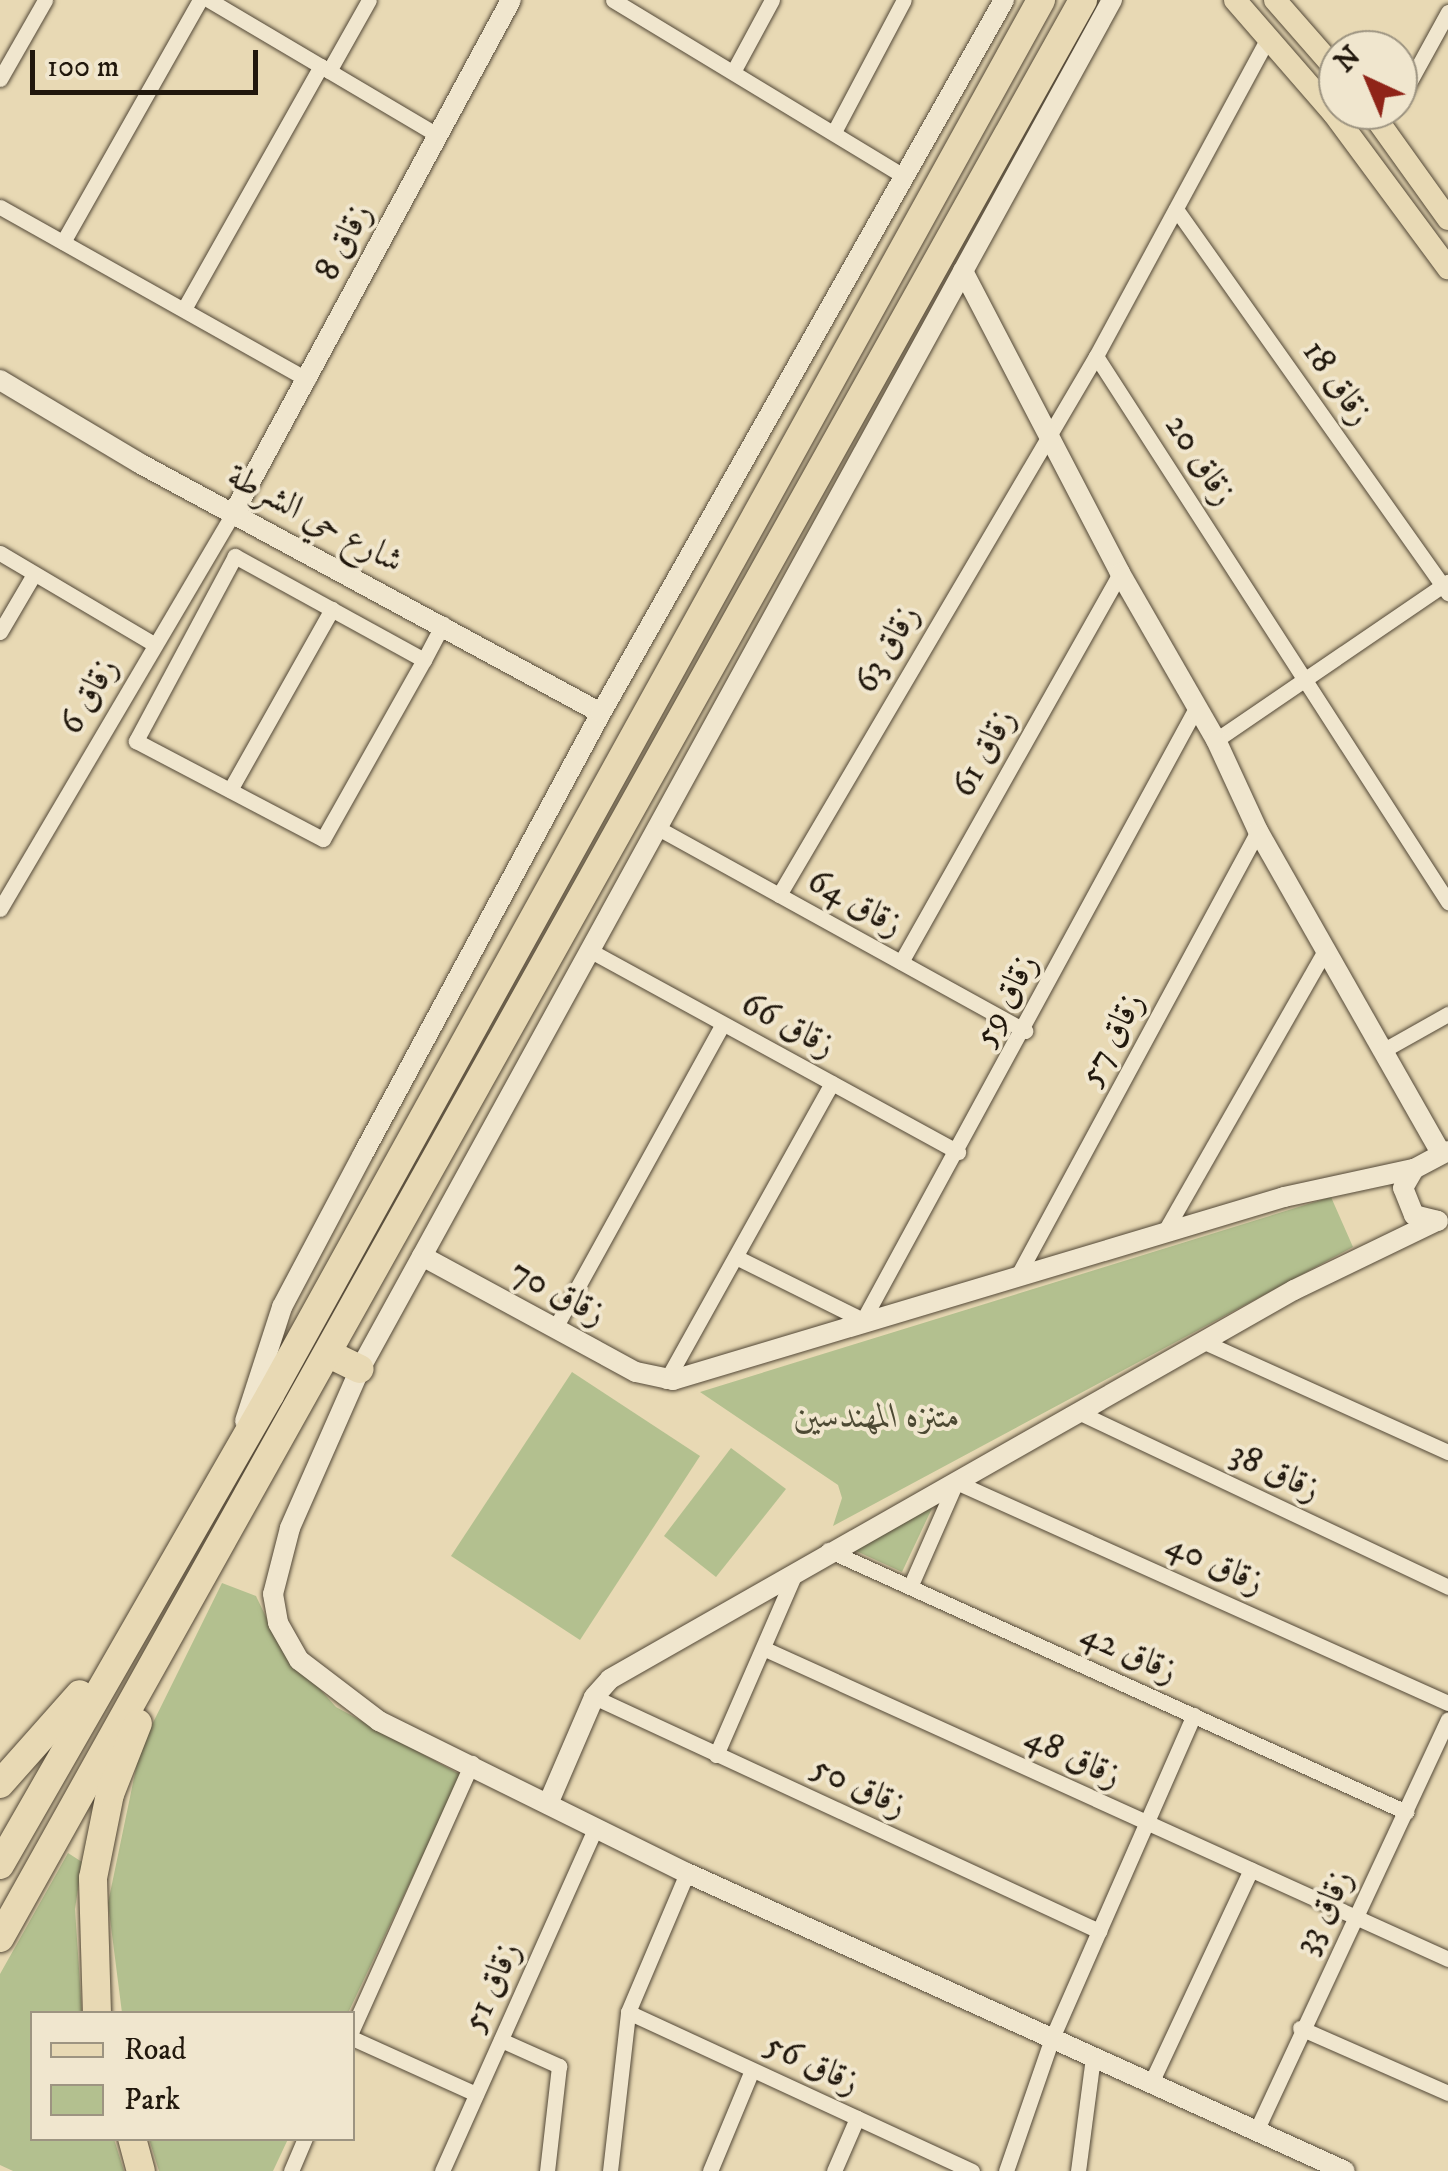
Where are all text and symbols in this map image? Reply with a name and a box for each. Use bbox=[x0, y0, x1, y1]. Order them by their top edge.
scale bar bbox=[35, 30, 262, 92]
north arrow bbox=[1318, 30, 1418, 130]
text: N bbox=[1328, 39, 1369, 80]
text: 100 m bbox=[47, 49, 119, 86]
street label: زقاق 8 bbox=[306, 196, 382, 288]
street label: زقاق 18 bbox=[1293, 332, 1381, 434]
street label: زقاق 20 bbox=[1155, 407, 1245, 513]
street label: شارع حي الشرطة bbox=[220, 455, 410, 583]
street label: زقاق 63 bbox=[845, 597, 929, 701]
street label: زقاق 6 bbox=[50, 650, 128, 742]
street label: زقاق 61 bbox=[943, 701, 1025, 805]
street label: زقاق 64 bbox=[800, 860, 910, 946]
street label: زقاق 59 bbox=[964, 947, 1048, 1053]
street label: زقاق 66 bbox=[734, 983, 842, 1067]
street label: زقاق 57 bbox=[1070, 985, 1154, 1093]
street label: زقاق 70 bbox=[503, 1251, 613, 1335]
park label: متنزه المهندسين bbox=[793, 1396, 961, 1438]
street label: زقاق 38 bbox=[1223, 1433, 1327, 1511]
street label: زقاق 40 bbox=[1159, 1524, 1271, 1604]
street label: زقاق 42 bbox=[1074, 1613, 1184, 1693]
street label: زقاق 48 bbox=[1018, 1717, 1128, 1797]
street label: زقاق 50 bbox=[805, 1747, 913, 1827]
street label: زقاق 33 bbox=[1285, 1862, 1363, 1962]
street label: زقاق 51 bbox=[454, 1935, 530, 2039]
legend bbox=[30, 2011, 355, 2141]
street label: زقاق 56 bbox=[758, 2024, 866, 2104]
text: Road bbox=[124, 2032, 186, 2069]
text: Park bbox=[124, 2082, 180, 2119]

